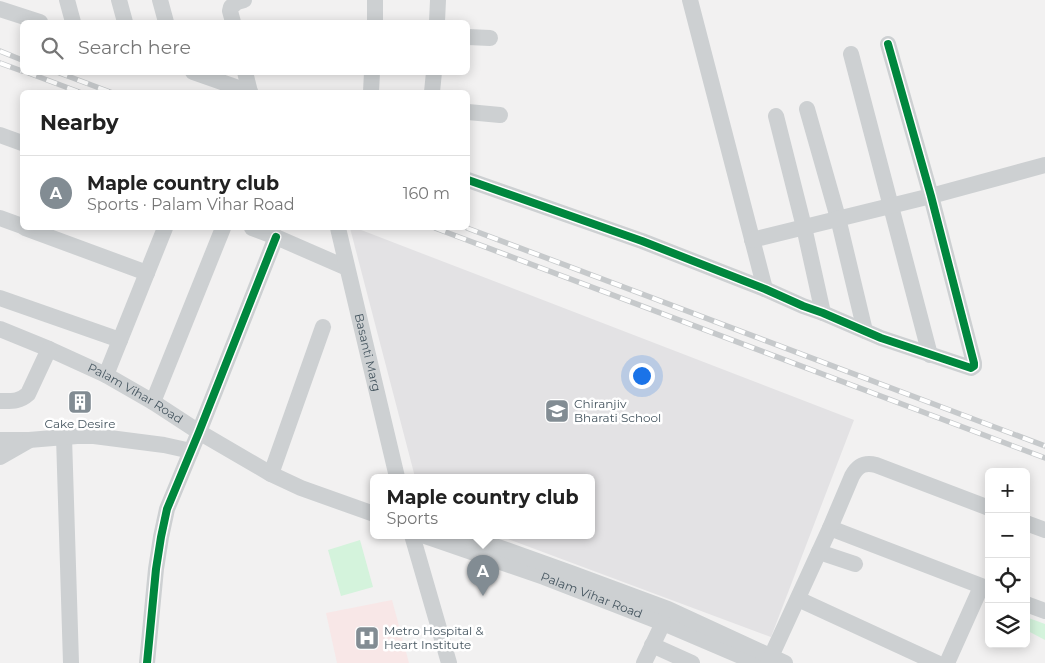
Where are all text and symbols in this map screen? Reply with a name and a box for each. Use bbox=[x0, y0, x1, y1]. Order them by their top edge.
search box bbox=[20, 20, 470, 75]
icon: search bbox=[38, 34, 66, 62]
text: Search here bbox=[78, 36, 191, 59]
text: Nearby bbox=[40, 110, 119, 135]
text: Maple country club bbox=[87, 172, 279, 195]
text: A bbox=[50, 184, 62, 203]
text: 160 m bbox=[403, 184, 450, 203]
text: Sports · Palam Vihar Road bbox=[87, 195, 295, 214]
street label: Basanti Marg bbox=[351, 312, 385, 393]
street label: Palam Vihar Road bbox=[85, 360, 186, 426]
your location bbox=[629, 363, 655, 389]
building icon: Cake Desire bbox=[67, 389, 93, 415]
place label: Chiranjiv Bharati School bbox=[574, 396, 661, 425]
school or university icon: Chiranjiv Bharati School bbox=[544, 398, 570, 424]
place label: Cake Desire bbox=[45, 416, 115, 431]
map controls bbox=[985, 468, 1030, 648]
button: + bbox=[985, 468, 1030, 513]
popup bbox=[370, 474, 595, 539]
text: Maple country club bbox=[386, 486, 579, 509]
text: Sports bbox=[386, 509, 438, 528]
button: − bbox=[985, 513, 1030, 558]
pin: A bbox=[467, 555, 499, 596]
button: locate bbox=[985, 558, 1030, 603]
street label: Palam Vihar Road bbox=[539, 568, 645, 621]
button: layers bbox=[985, 603, 1030, 648]
place label: Metro Hospital & Heart Institute bbox=[384, 623, 483, 652]
hospital icon: Metro Hospital & Heart Institute bbox=[354, 625, 380, 651]

